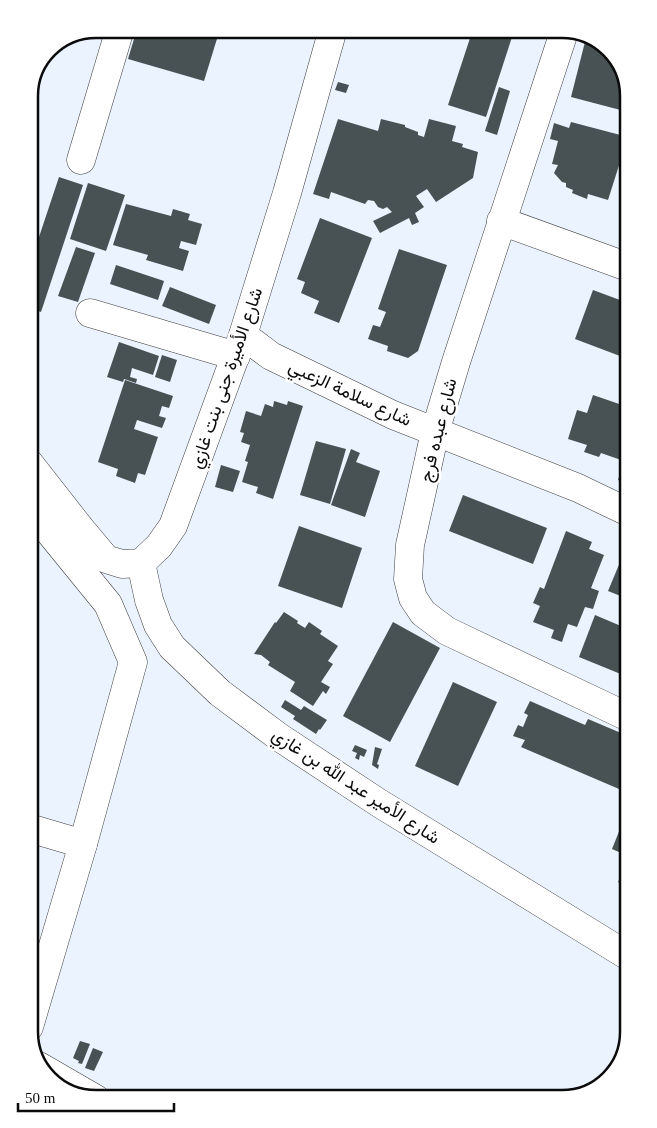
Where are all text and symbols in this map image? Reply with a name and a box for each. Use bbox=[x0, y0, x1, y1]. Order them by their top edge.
street label: شارع الأميرة جنى بنت غازي bbox=[186, 285, 271, 473]
street label: شارع سلامة الزعبي bbox=[283, 356, 415, 435]
street label: شارع عبده فرج bbox=[415, 376, 462, 484]
street label: شارع الأمير عبد الله بن غازي bbox=[266, 723, 444, 852]
scale bar bbox=[18, 1080, 174, 1112]
text: 50 m bbox=[25, 1090, 56, 1106]

